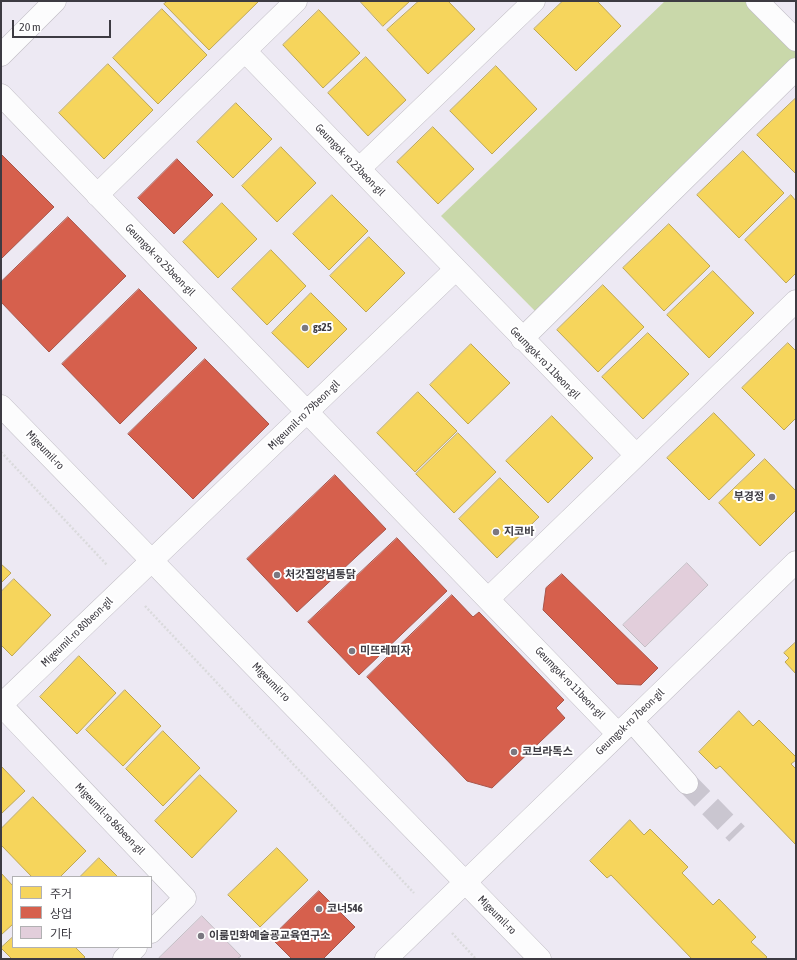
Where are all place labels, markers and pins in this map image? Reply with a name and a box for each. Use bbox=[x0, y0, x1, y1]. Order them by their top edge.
place label: gs25 bbox=[313, 321, 332, 335]
marker: gs25 bbox=[300, 323, 310, 333]
place label: 부경정 bbox=[734, 490, 764, 504]
marker: 부경정 bbox=[767, 492, 777, 502]
place label: 지코바 bbox=[504, 525, 534, 539]
marker: 지코바 bbox=[491, 527, 501, 537]
place label: 처갓집양념통닭 bbox=[285, 568, 356, 582]
marker: 처갓집양념통닭 bbox=[272, 570, 282, 580]
place label: 미뜨레피자 bbox=[360, 644, 411, 658]
marker: 미뜨레피자 bbox=[347, 646, 357, 656]
place label: 코브라독스 bbox=[522, 745, 573, 759]
marker: 코브라독스 bbox=[509, 747, 519, 757]
place label: 코너546 bbox=[327, 902, 363, 916]
marker: 코너546 bbox=[314, 904, 324, 914]
place label: 이룸민화예술굥교육연구소 bbox=[209, 929, 330, 943]
marker: 이룸민화예술굥교육연구소 bbox=[196, 931, 206, 941]

